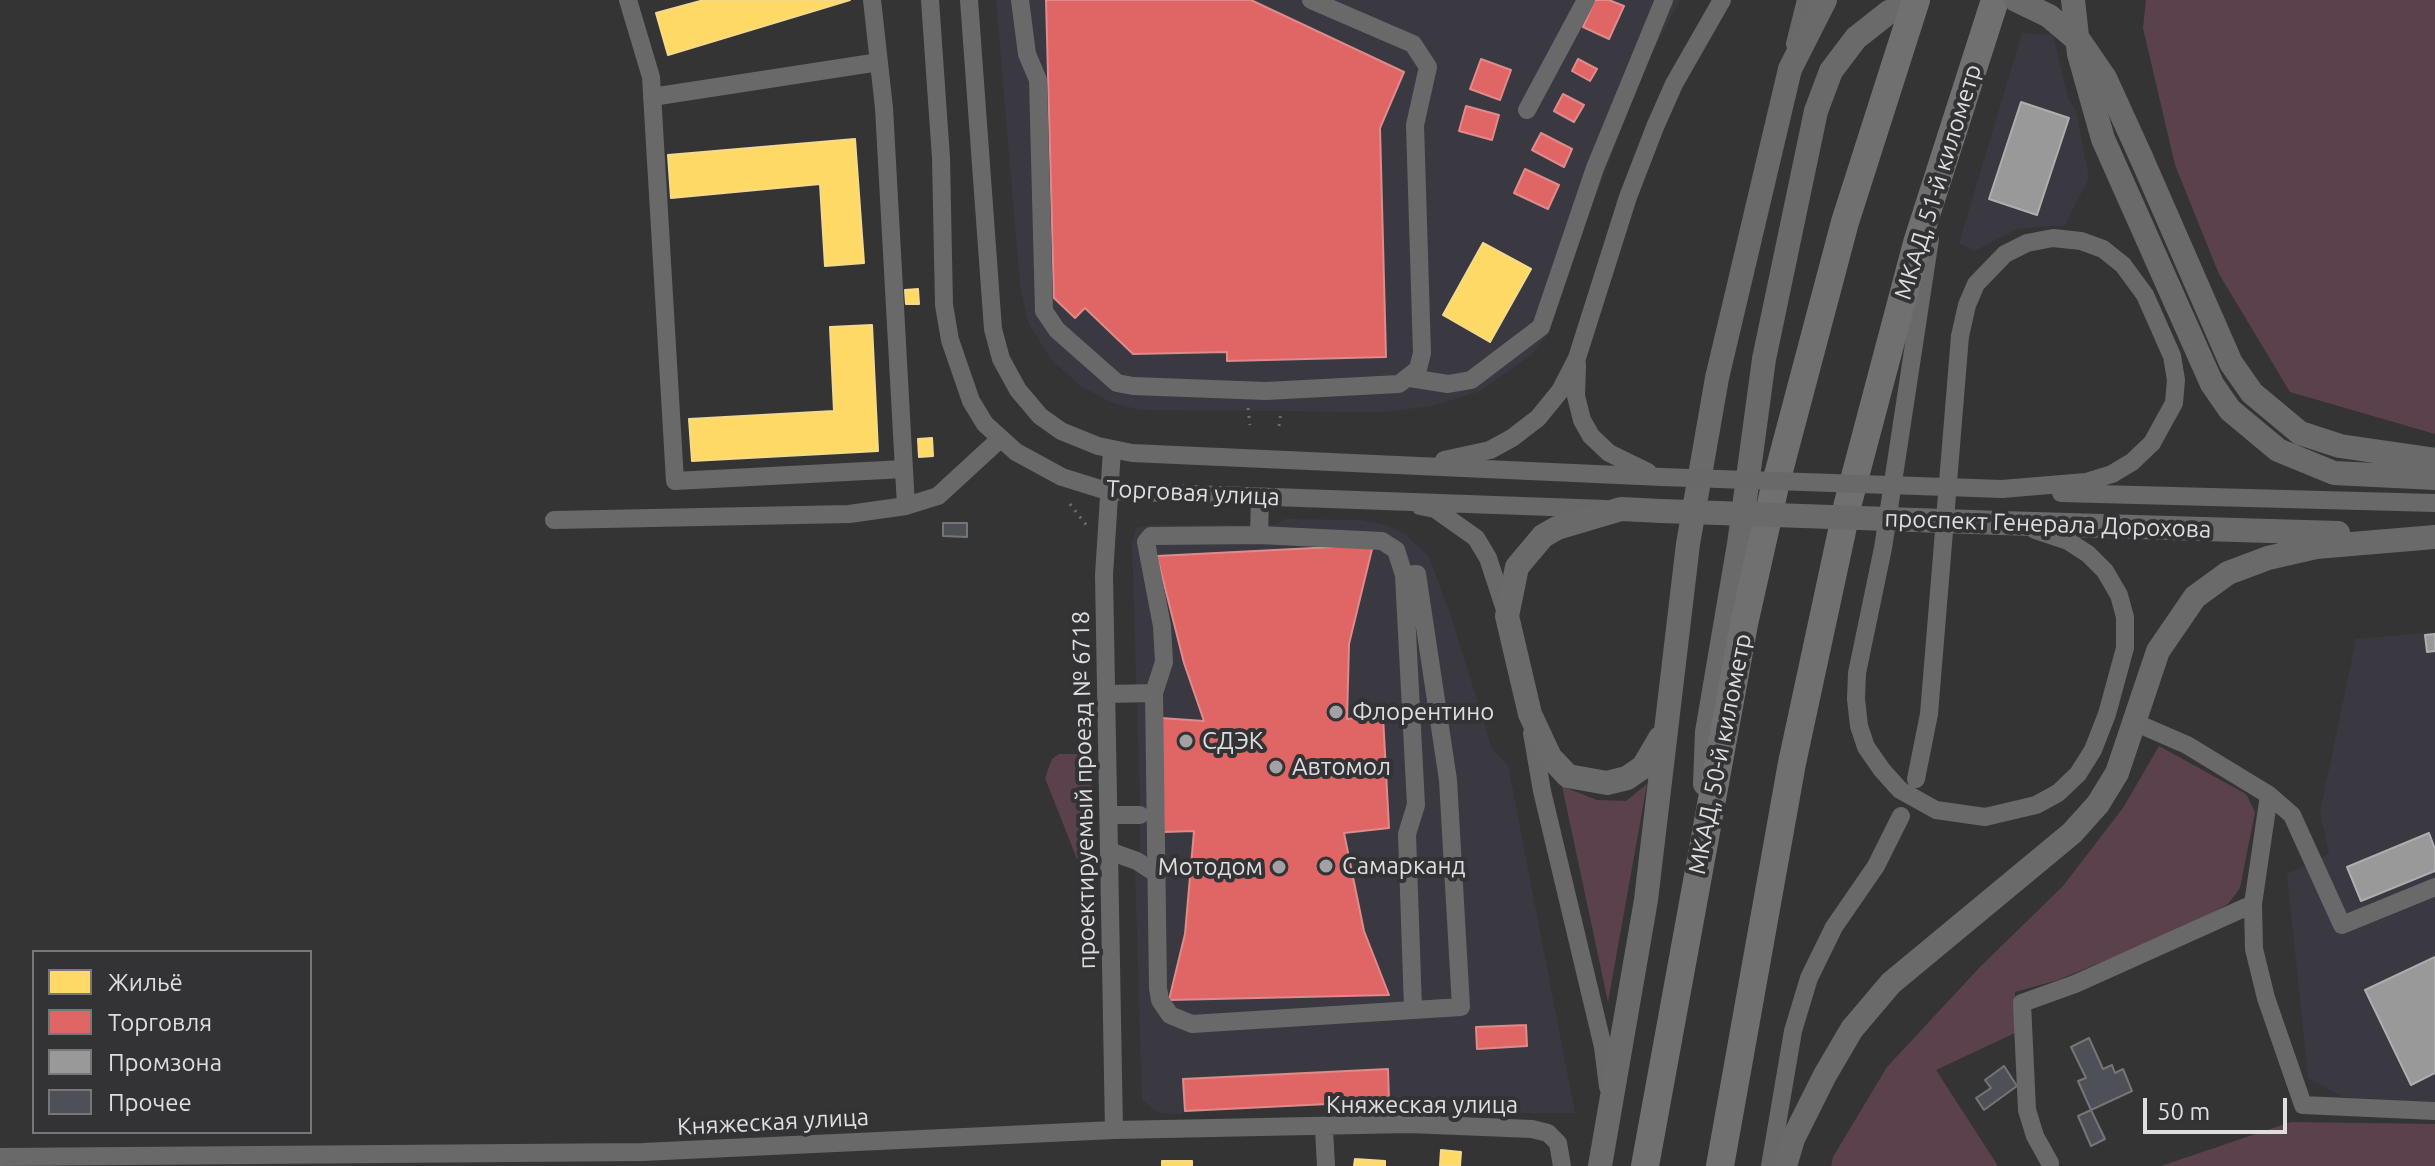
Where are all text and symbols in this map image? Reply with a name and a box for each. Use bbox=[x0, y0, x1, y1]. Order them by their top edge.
street label: МКАД, 51-й километр bbox=[1888, 61, 1988, 303]
street label: Торговая улица bbox=[1106, 474, 1280, 512]
street label: проспект Генерала Дорохова bbox=[1884, 504, 2212, 544]
street label: проектируемый проезд № 6718 bbox=[1066, 611, 1102, 969]
street label: МКАД, 50-й километр bbox=[1683, 631, 1757, 877]
place label: Флорентино bbox=[1352, 698, 1494, 726]
marker: Флорентино bbox=[1327, 703, 1345, 721]
place label: СДЭК bbox=[1202, 727, 1263, 755]
marker: СДЭК bbox=[1177, 732, 1195, 750]
place label: Автомол bbox=[1292, 753, 1391, 781]
marker: Автомол bbox=[1267, 758, 1285, 776]
place label: Самарканд bbox=[1342, 852, 1466, 880]
place label: Мотодом bbox=[1158, 853, 1263, 881]
marker: Самарканд bbox=[1317, 857, 1335, 875]
marker: Мотодом bbox=[1270, 858, 1288, 876]
legend bbox=[32, 950, 312, 1134]
text: Жильё bbox=[108, 969, 183, 996]
text: Торговля bbox=[108, 1009, 212, 1036]
text: Промзона bbox=[108, 1049, 222, 1076]
scale bar bbox=[2147, 1082, 2291, 1132]
text: Прочее bbox=[108, 1089, 192, 1116]
street label: Княжеская улица bbox=[1326, 1091, 1518, 1119]
text: 50 m bbox=[2157, 1098, 2210, 1125]
street label: Княжеская улица bbox=[676, 1103, 870, 1141]

